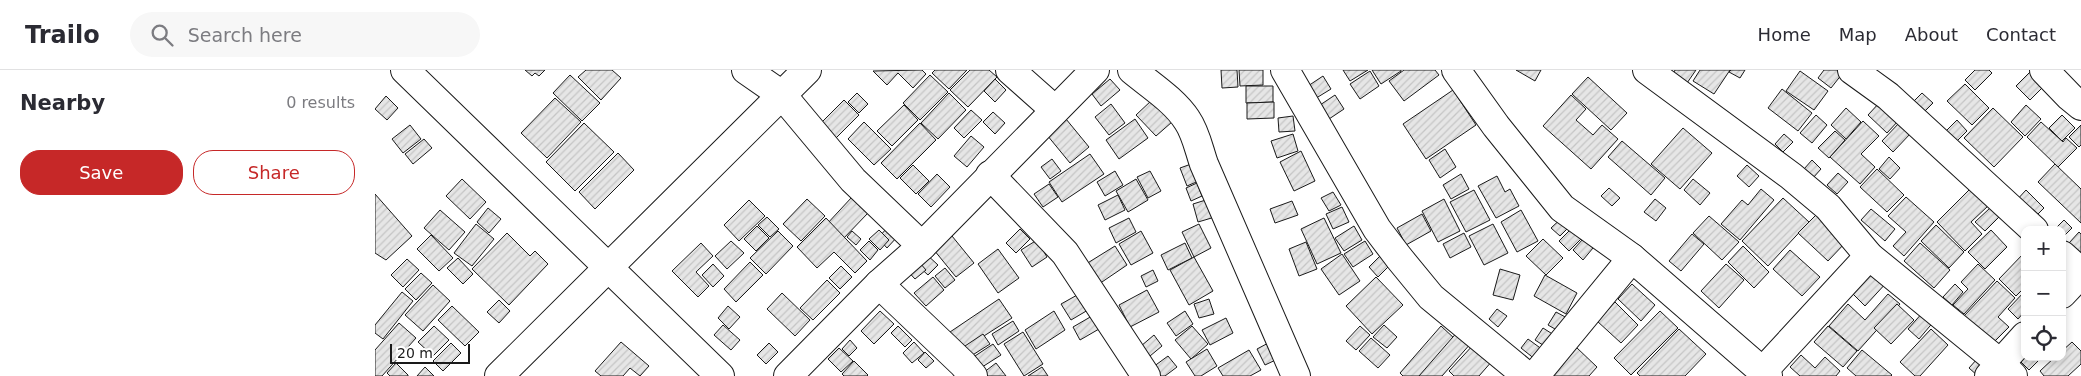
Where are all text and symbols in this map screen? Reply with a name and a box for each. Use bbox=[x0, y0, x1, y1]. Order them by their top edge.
search box bbox=[130, 12, 480, 57]
text: Trailo bbox=[25, 21, 100, 49]
icon: search bbox=[148, 21, 176, 49]
text: Search here bbox=[188, 24, 302, 46]
text: Home bbox=[1758, 24, 1811, 45]
text: Map bbox=[1839, 24, 1877, 45]
text: About bbox=[1905, 24, 1958, 45]
text: Contact bbox=[1986, 24, 2056, 45]
text: Nearby bbox=[20, 91, 105, 115]
text: 0 results bbox=[286, 93, 355, 112]
button: Save bbox=[20, 150, 183, 195]
button: Share bbox=[193, 150, 355, 195]
map controls bbox=[2021, 226, 2066, 361]
button: + bbox=[2021, 226, 2066, 271]
button: − bbox=[2021, 271, 2066, 316]
button: locate bbox=[2021, 316, 2066, 361]
scale bar bbox=[390, 341, 470, 364]
text: 20 m bbox=[397, 345, 433, 361]

